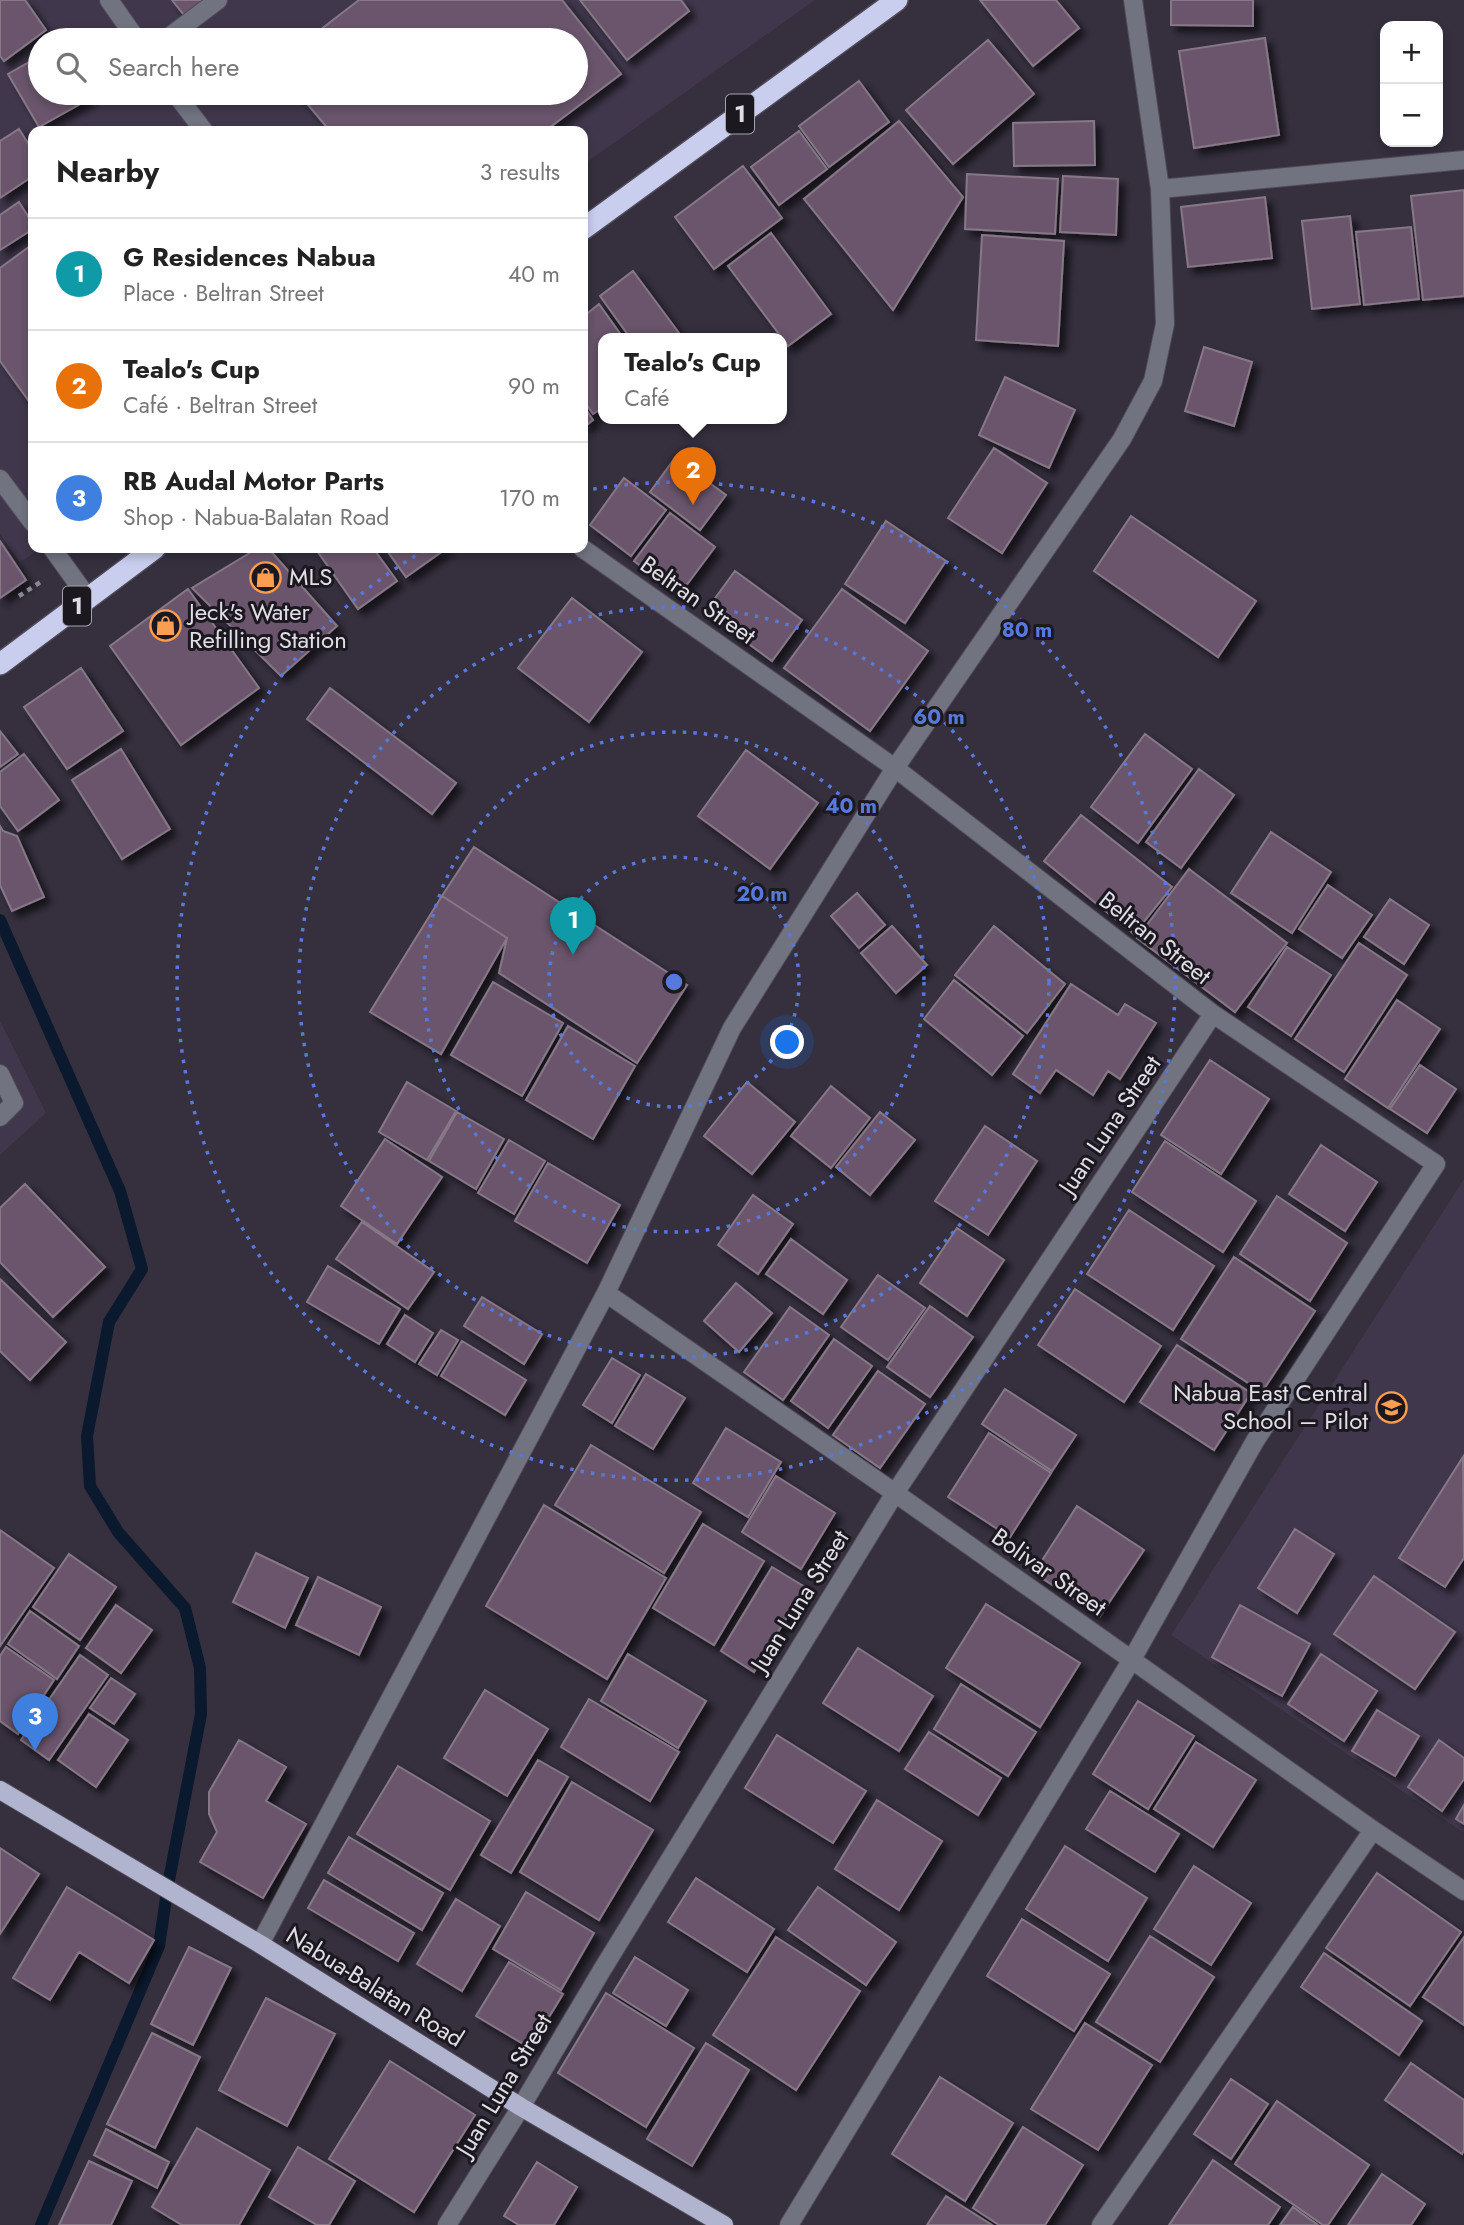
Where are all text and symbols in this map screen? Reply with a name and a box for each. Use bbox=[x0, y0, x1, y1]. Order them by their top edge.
map controls bbox=[1380, 21, 1443, 147]
button: + bbox=[1380, 21, 1443, 84]
search box bbox=[28, 28, 588, 105]
icon: search bbox=[52, 48, 90, 86]
text: Search here bbox=[108, 48, 240, 86]
button: − bbox=[1380, 84, 1443, 147]
road number: 1 bbox=[726, 94, 754, 134]
text: Nearby bbox=[56, 150, 159, 193]
text: 3 results bbox=[480, 155, 560, 189]
text: G Residences Nabua bbox=[123, 238, 376, 276]
text: 1 bbox=[73, 257, 85, 291]
text: 40 m bbox=[508, 257, 560, 291]
text: Place · Beltran Street bbox=[123, 276, 324, 310]
popup bbox=[598, 333, 787, 424]
text: Tealo's Cup bbox=[624, 343, 761, 381]
text: Tealo's Cup bbox=[123, 350, 260, 388]
text: 2 bbox=[71, 369, 87, 403]
text: 90 m bbox=[508, 369, 560, 403]
text: Café bbox=[624, 381, 669, 415]
text: Café · Beltran Street bbox=[123, 388, 317, 422]
pin: 2 bbox=[670, 447, 716, 505]
text: RB Audal Motor Parts bbox=[123, 462, 384, 500]
text: 3 bbox=[72, 481, 86, 515]
text: 170 m bbox=[499, 481, 560, 515]
text: Shop · Nabua-Balatan Road bbox=[123, 500, 389, 534]
street label: Beltran Street bbox=[633, 547, 763, 652]
place label: MLS bbox=[289, 559, 332, 594]
shop icon: MLS bbox=[249, 560, 283, 594]
road number: 1 bbox=[63, 586, 91, 626]
place label: Jeck's Water Refilling Station bbox=[186, 594, 347, 657]
shop icon: Jeck's Water Refilling Station bbox=[149, 609, 183, 643]
text: 80 m bbox=[1002, 615, 1052, 645]
text: 60 m bbox=[913, 702, 965, 732]
text: 40 m bbox=[825, 791, 877, 821]
text: 20 m bbox=[736, 879, 788, 909]
street label: Beltran Street bbox=[1092, 883, 1219, 993]
pin: 1 bbox=[550, 897, 596, 955]
centre of rings bbox=[662, 970, 686, 994]
your location bbox=[770, 1025, 804, 1059]
street label: Juan Luna Street bbox=[1048, 1048, 1169, 1204]
place label: Nabua East Central School – Pilot bbox=[1173, 1375, 1368, 1438]
school or university icon: Nabua East Central School – Pilot bbox=[1374, 1390, 1408, 1424]
street label: Bolivar Street bbox=[985, 1519, 1114, 1624]
street label: Juan Luna Street bbox=[740, 1523, 857, 1681]
pin: 3 bbox=[12, 1693, 58, 1751]
street label: Nabua-Balatan Road bbox=[280, 1918, 471, 2055]
street label: Juan Luna Street bbox=[446, 2006, 560, 2165]

